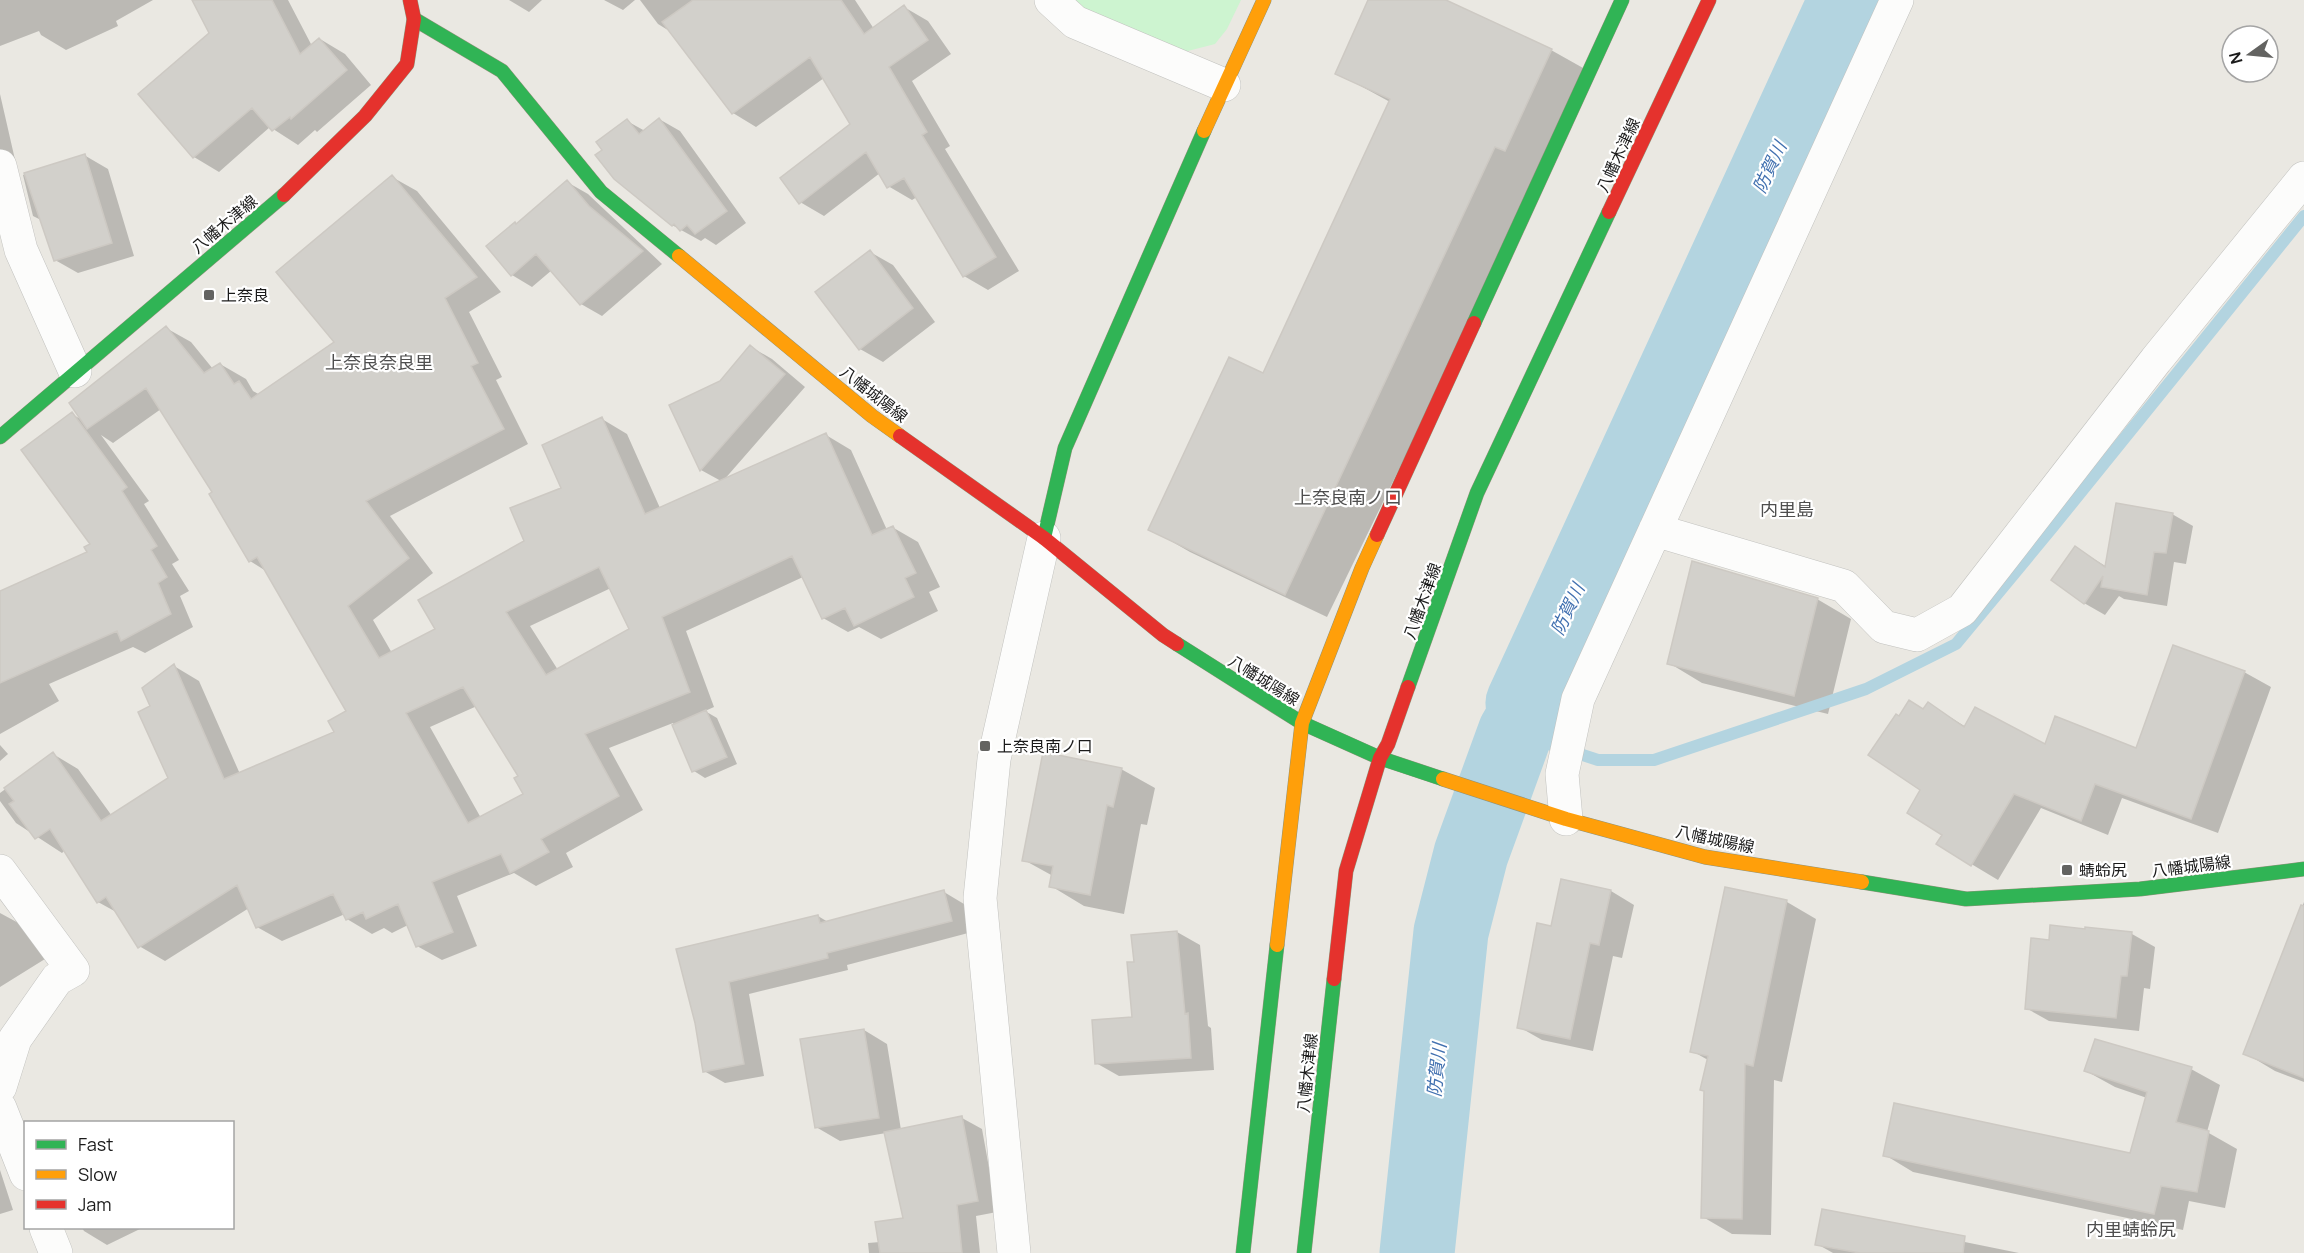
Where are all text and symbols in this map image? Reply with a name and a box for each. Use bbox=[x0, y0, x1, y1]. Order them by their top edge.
north arrow bbox=[2220, 24, 2280, 84]
text: N bbox=[2223, 49, 2248, 66]
street label: 八幡木津線 bbox=[1591, 114, 1645, 196]
water label: 防賀川 bbox=[1747, 136, 1792, 197]
street label: 八幡木津線 bbox=[186, 190, 262, 258]
place label: 上奈良 bbox=[221, 284, 269, 306]
marker: 上奈良 bbox=[202, 288, 216, 302]
district label: 上奈良奈良里 bbox=[325, 350, 433, 374]
street label: 八幡城陽線 bbox=[836, 361, 912, 427]
district label: 上奈良南ノ口 bbox=[1294, 485, 1402, 509]
district label: 内里島 bbox=[1760, 497, 1814, 521]
street label: 八幡木津線 bbox=[1398, 560, 1446, 642]
water label: 防賀川 bbox=[1545, 578, 1590, 639]
street label: 八幡城陽線 bbox=[1224, 649, 1304, 711]
place label: 上奈良南ノ口 bbox=[997, 735, 1093, 757]
marker: 上奈良南ノ口 bbox=[978, 739, 992, 753]
street label: 八幡城陽線 bbox=[1674, 820, 1756, 858]
street label: 八幡城陽線 bbox=[2150, 850, 2232, 882]
place label: 蜻蛉尻 bbox=[2079, 859, 2127, 881]
marker: 蜻蛉尻 bbox=[2060, 863, 2074, 877]
street label: 八幡木津線 bbox=[1292, 1032, 1322, 1114]
water label: 防賀川 bbox=[1421, 1040, 1451, 1098]
legend bbox=[24, 1121, 234, 1229]
text: Fast bbox=[78, 1132, 113, 1156]
text: Slow bbox=[78, 1162, 118, 1186]
text: Jam bbox=[78, 1192, 112, 1216]
district label: 内里蜻蛉尻 bbox=[2086, 1217, 2176, 1241]

